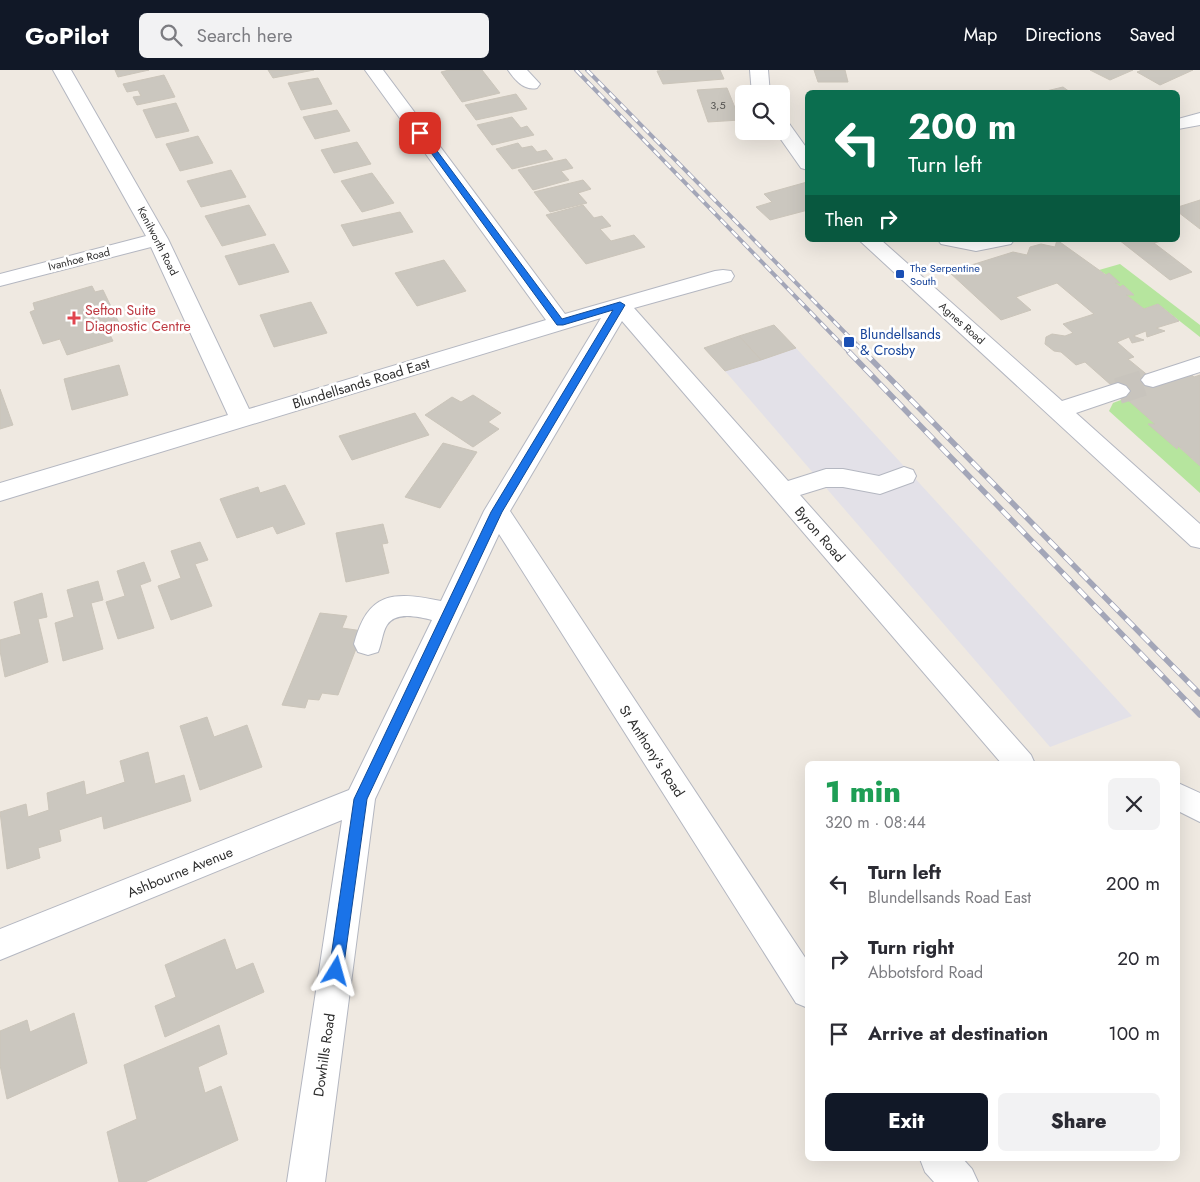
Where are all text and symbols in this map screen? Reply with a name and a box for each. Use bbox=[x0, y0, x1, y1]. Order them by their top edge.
search box bbox=[139, 13, 489, 58]
text: GoPilot bbox=[25, 18, 109, 53]
icon: search bbox=[157, 21, 185, 49]
text: Search here bbox=[197, 22, 293, 49]
text: Map bbox=[964, 22, 997, 48]
text: Directions bbox=[1025, 22, 1101, 48]
text: Saved bbox=[1129, 22, 1175, 48]
map controls bbox=[735, 85, 790, 140]
button: search bbox=[735, 85, 790, 140]
house number: 3,5 bbox=[710, 97, 726, 113]
text: 200 m bbox=[908, 102, 1017, 152]
icon: left bbox=[825, 110, 890, 175]
pin bbox=[399, 112, 441, 154]
icon: arrive bbox=[406, 119, 434, 147]
text: Turn left bbox=[908, 148, 982, 180]
street label: Kenilworth Road bbox=[134, 204, 182, 278]
icon: right bbox=[874, 205, 902, 233]
text: Then bbox=[825, 206, 864, 233]
street label: Ivanhoe Road bbox=[46, 244, 112, 274]
place label: The Serpentine South bbox=[910, 260, 980, 289]
marker: The Serpentine South bbox=[894, 268, 906, 280]
street label: Agnes Road bbox=[936, 298, 988, 348]
place label: Sefton Suite Diagnostic Centre bbox=[85, 300, 191, 336]
marker: Sefton Suite Diagnostic Centre bbox=[67, 311, 81, 325]
place label: Blundellsands & Crosby bbox=[860, 324, 941, 360]
marker: Blundellsands & Crosby bbox=[842, 335, 856, 349]
street label: Blundellsands Road East bbox=[290, 352, 433, 413]
street label: Byron Road bbox=[790, 502, 850, 566]
street label: St Anthony's Road bbox=[615, 701, 689, 801]
text: 1 min bbox=[825, 770, 901, 813]
button: close bbox=[1108, 778, 1160, 830]
text: 320 m · 08:44 bbox=[825, 811, 926, 834]
street label: Ashbourne Avenue bbox=[124, 842, 236, 902]
text: Turn left bbox=[868, 859, 941, 886]
icon: left bbox=[825, 870, 853, 898]
text: 200 m bbox=[1106, 870, 1160, 897]
text: Blundellsands Road East bbox=[868, 886, 1031, 909]
text: Turn right bbox=[868, 934, 954, 961]
position arrow bbox=[309, 944, 361, 996]
icon: right bbox=[825, 945, 853, 973]
text: 20 m bbox=[1117, 945, 1160, 972]
text: Abbotsford Road bbox=[868, 961, 983, 984]
street label: Dowhills Road bbox=[308, 1012, 340, 1098]
icon: arrive bbox=[825, 1020, 853, 1048]
text: Arrive at destination bbox=[868, 1020, 1048, 1047]
text: 100 m bbox=[1108, 1020, 1160, 1047]
button: Exit bbox=[825, 1093, 988, 1151]
button: Share bbox=[998, 1093, 1160, 1151]

